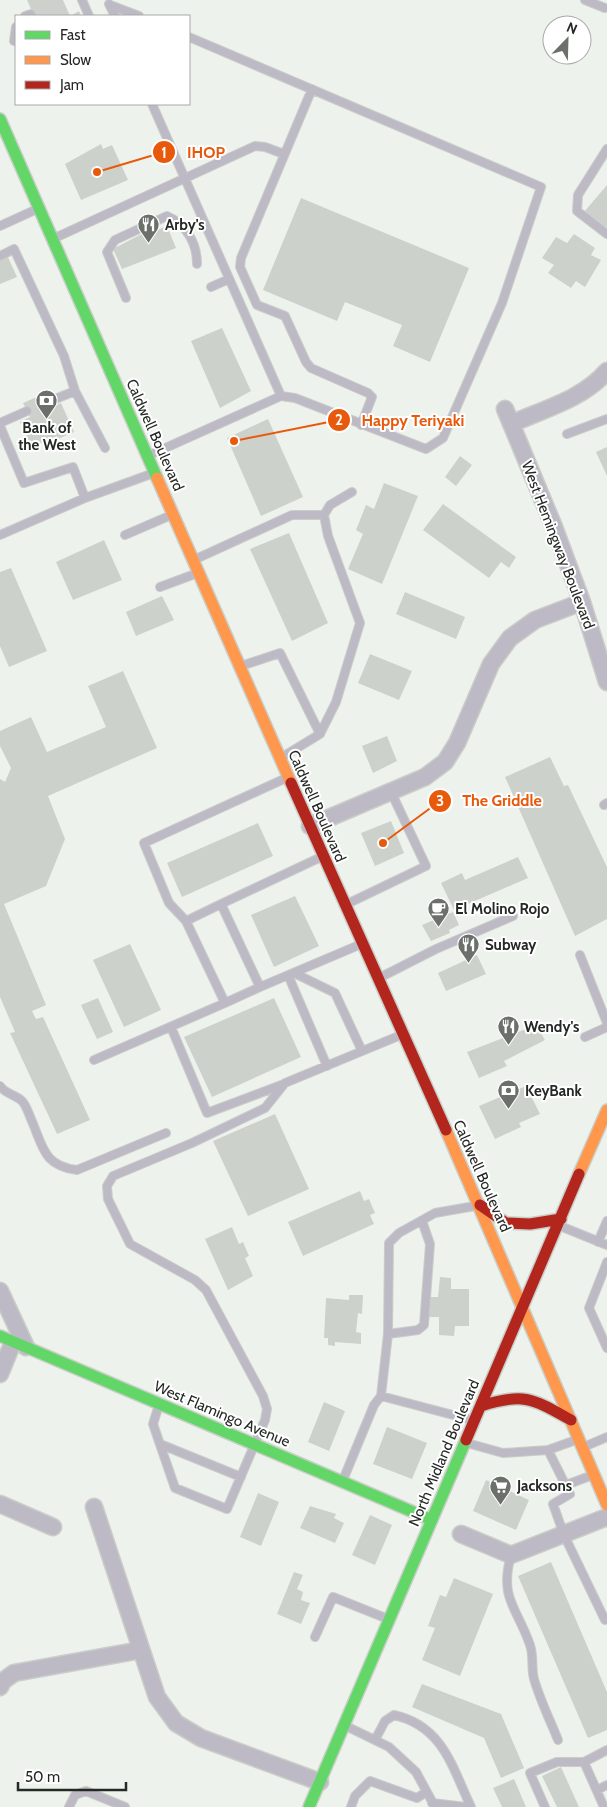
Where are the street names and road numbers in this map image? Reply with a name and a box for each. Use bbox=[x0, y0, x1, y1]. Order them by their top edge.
street label: Caldwell Boulevard bbox=[122, 376, 188, 494]
street label: West Hemingway Boulevard bbox=[518, 459, 598, 631]
street label: Caldwell Boulevard bbox=[284, 747, 350, 865]
street label: Caldwell Boulevard bbox=[449, 1117, 515, 1235]
street label: West Flamingo Avenue bbox=[151, 1377, 293, 1451]
street label: North Midland Boulevard bbox=[405, 1377, 483, 1529]

